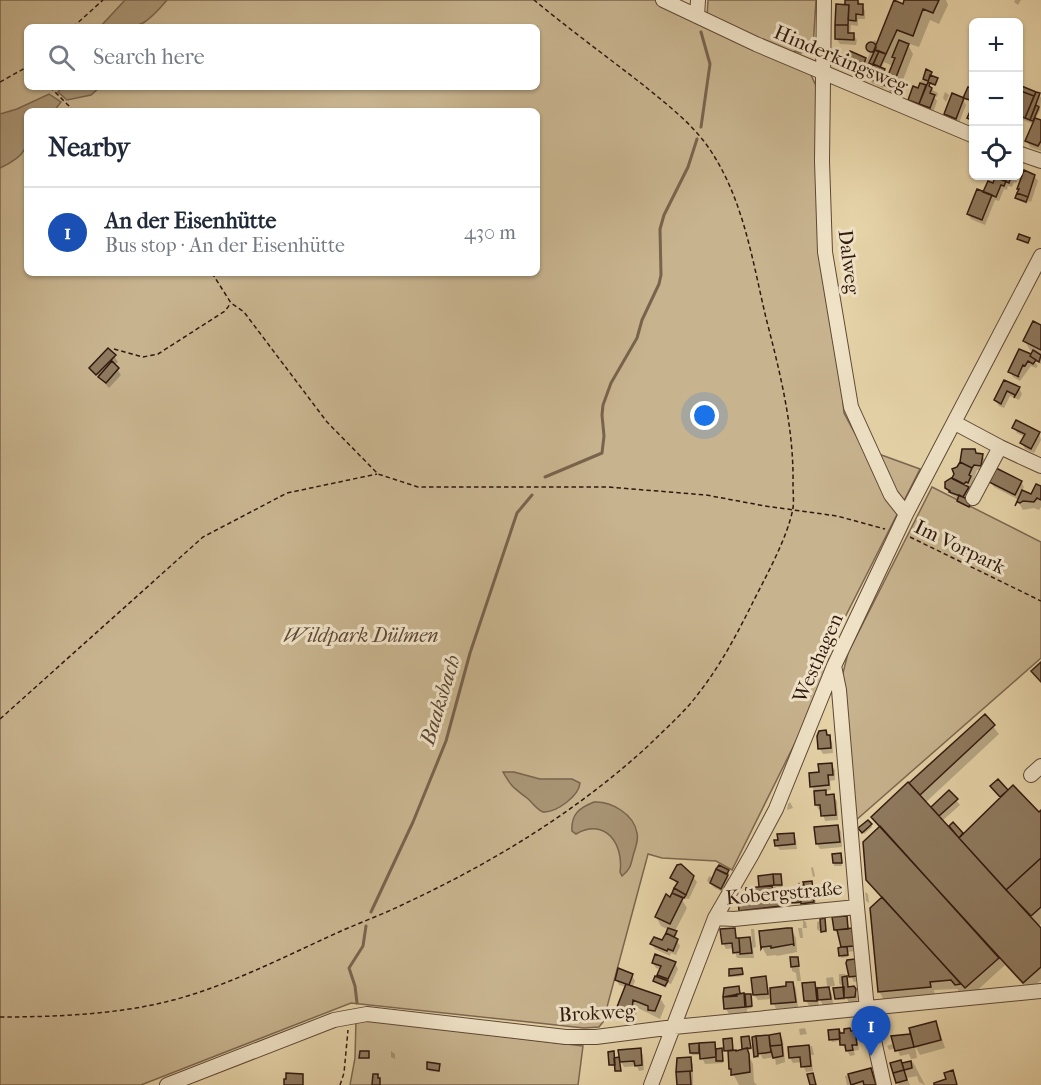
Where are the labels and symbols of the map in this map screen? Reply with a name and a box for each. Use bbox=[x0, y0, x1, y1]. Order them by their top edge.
street label: Hinderkingsweg bbox=[771, 20, 912, 98]
street label: Dalweg bbox=[834, 228, 864, 296]
your location bbox=[690, 401, 719, 430]
street label: Im Vorpark bbox=[911, 515, 1010, 579]
street label: Westhagen bbox=[788, 609, 848, 707]
park label: Wildpark Dülmen bbox=[284, 624, 438, 647]
water label: Baaksbach bbox=[415, 652, 465, 749]
street label: Kobergstraße bbox=[725, 876, 843, 910]
street label: Brokweg bbox=[558, 999, 636, 1026]
pin: 1 bbox=[852, 1006, 890, 1056]

